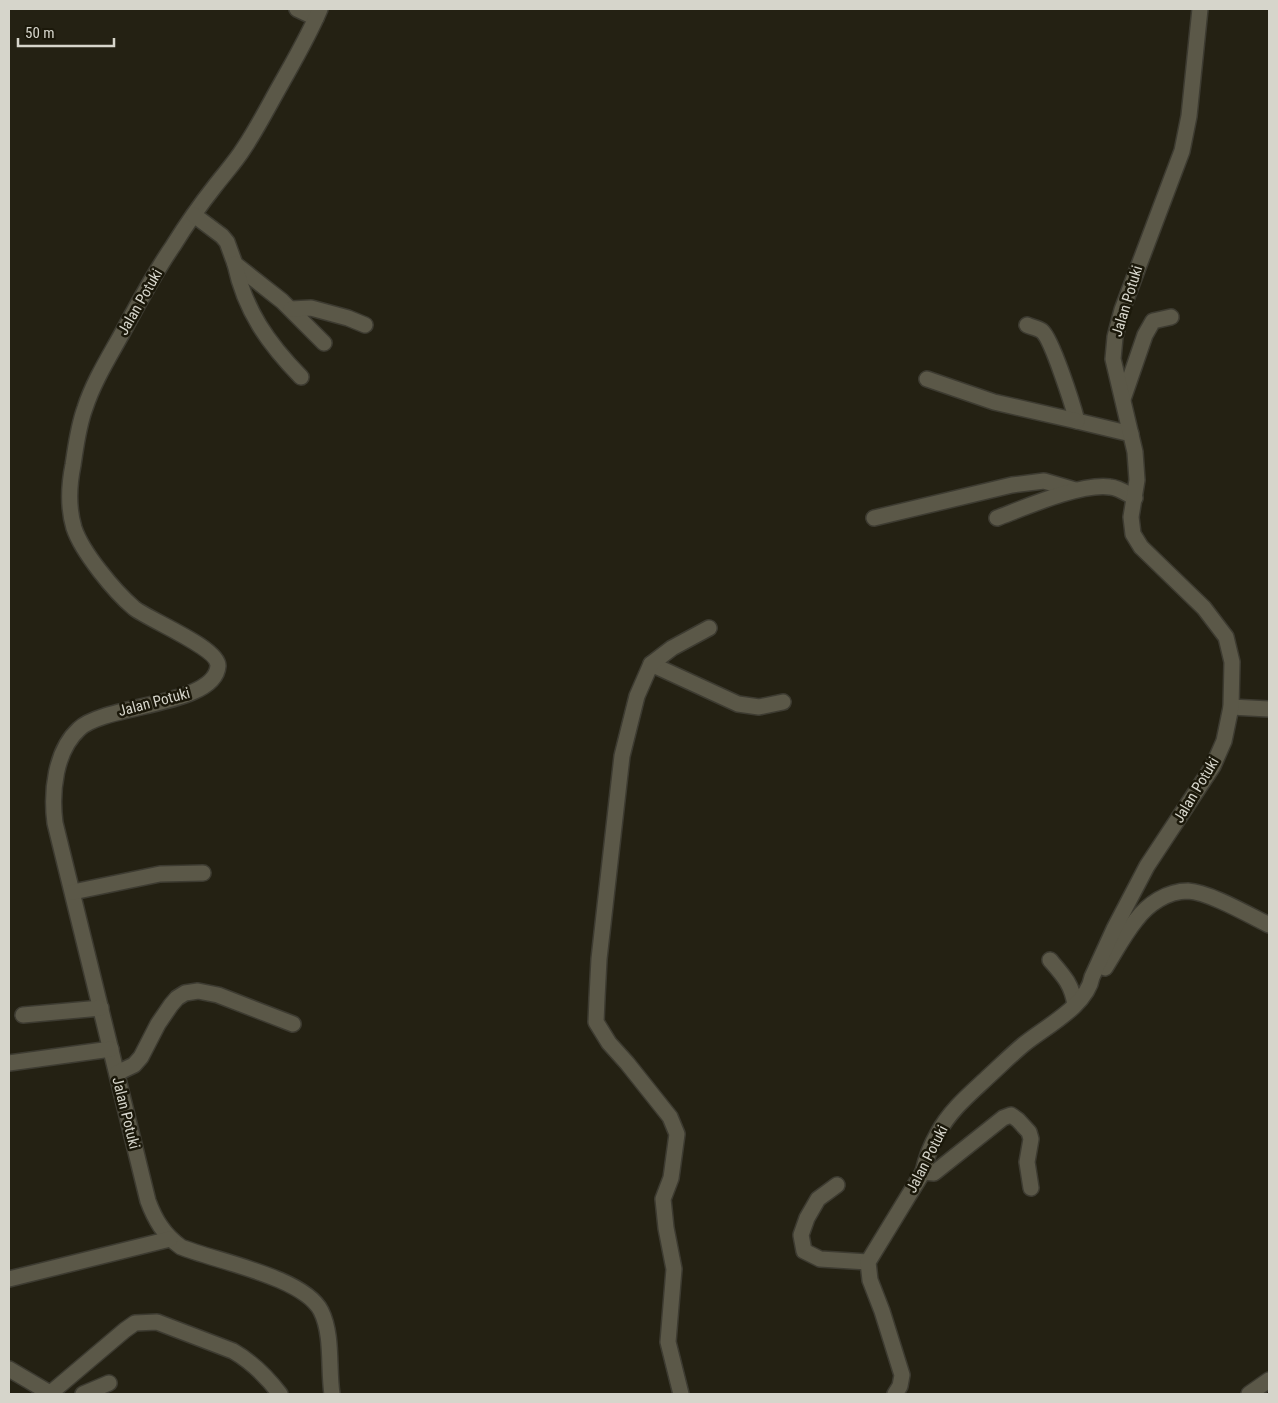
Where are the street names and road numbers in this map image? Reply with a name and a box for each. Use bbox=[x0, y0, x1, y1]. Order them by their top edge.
street label: Jalan Potuki bbox=[1108, 263, 1146, 339]
street label: Jalan Potuki bbox=[114, 266, 166, 338]
street label: Jalan Potuki bbox=[116, 684, 192, 720]
street label: Jalan Potuki bbox=[1169, 754, 1223, 826]
street label: Jalan Potuki bbox=[108, 1075, 144, 1151]
street label: Jalan Potuki bbox=[902, 1122, 952, 1196]

